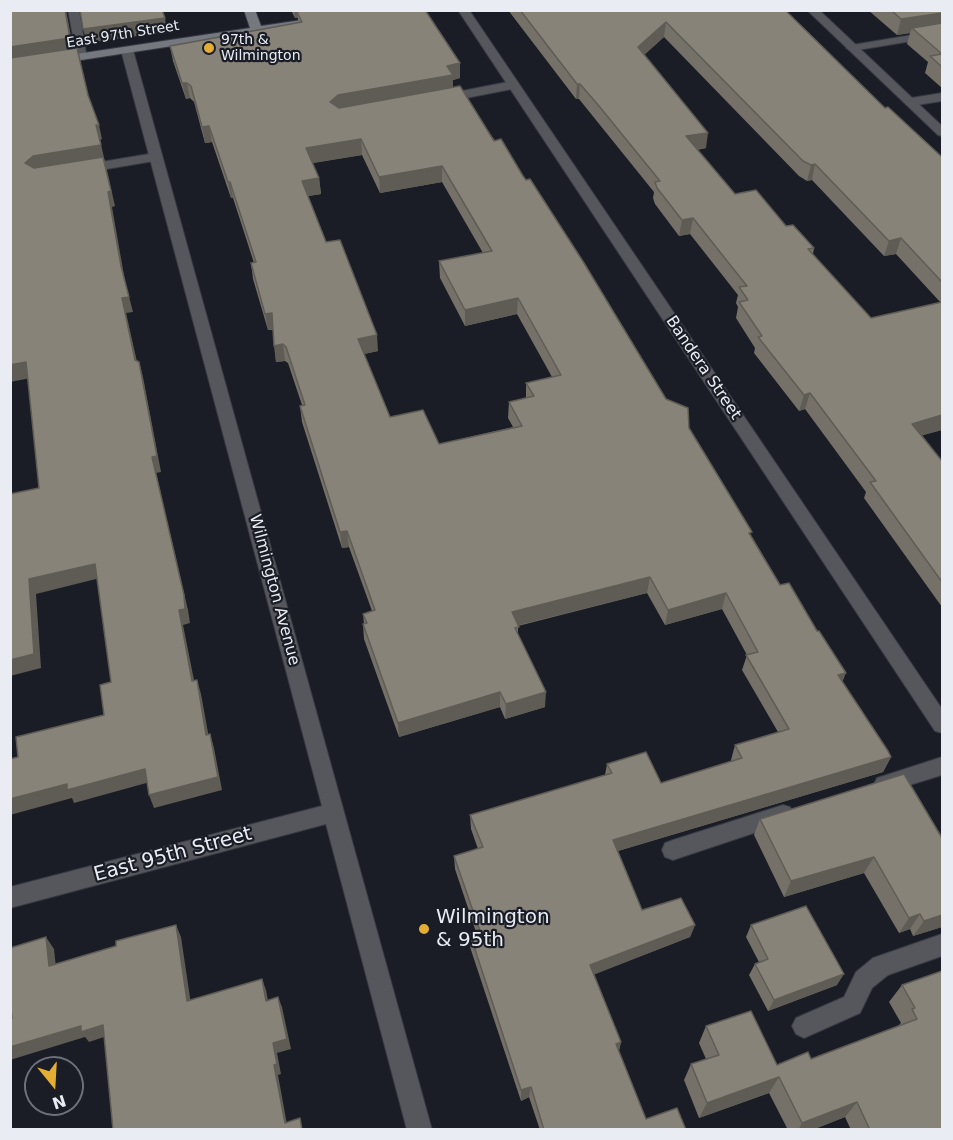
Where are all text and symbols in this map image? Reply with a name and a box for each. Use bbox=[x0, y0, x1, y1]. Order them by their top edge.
street label: East 97th Street bbox=[65, 18, 181, 52]
place label: 97th & Wilmington bbox=[221, 32, 301, 64]
marker: 97th & Wilmington bbox=[202, 41, 216, 55]
street label: Bandera Street bbox=[661, 312, 745, 424]
street label: Wilmington Avenue bbox=[245, 512, 303, 668]
street label: East 95th Street bbox=[91, 822, 255, 888]
place label: Wilmington & 95th bbox=[436, 906, 550, 953]
marker: Wilmington & 95th bbox=[417, 922, 431, 936]
north arrow bbox=[24, 1056, 84, 1116]
text: N bbox=[50, 1091, 68, 1113]

